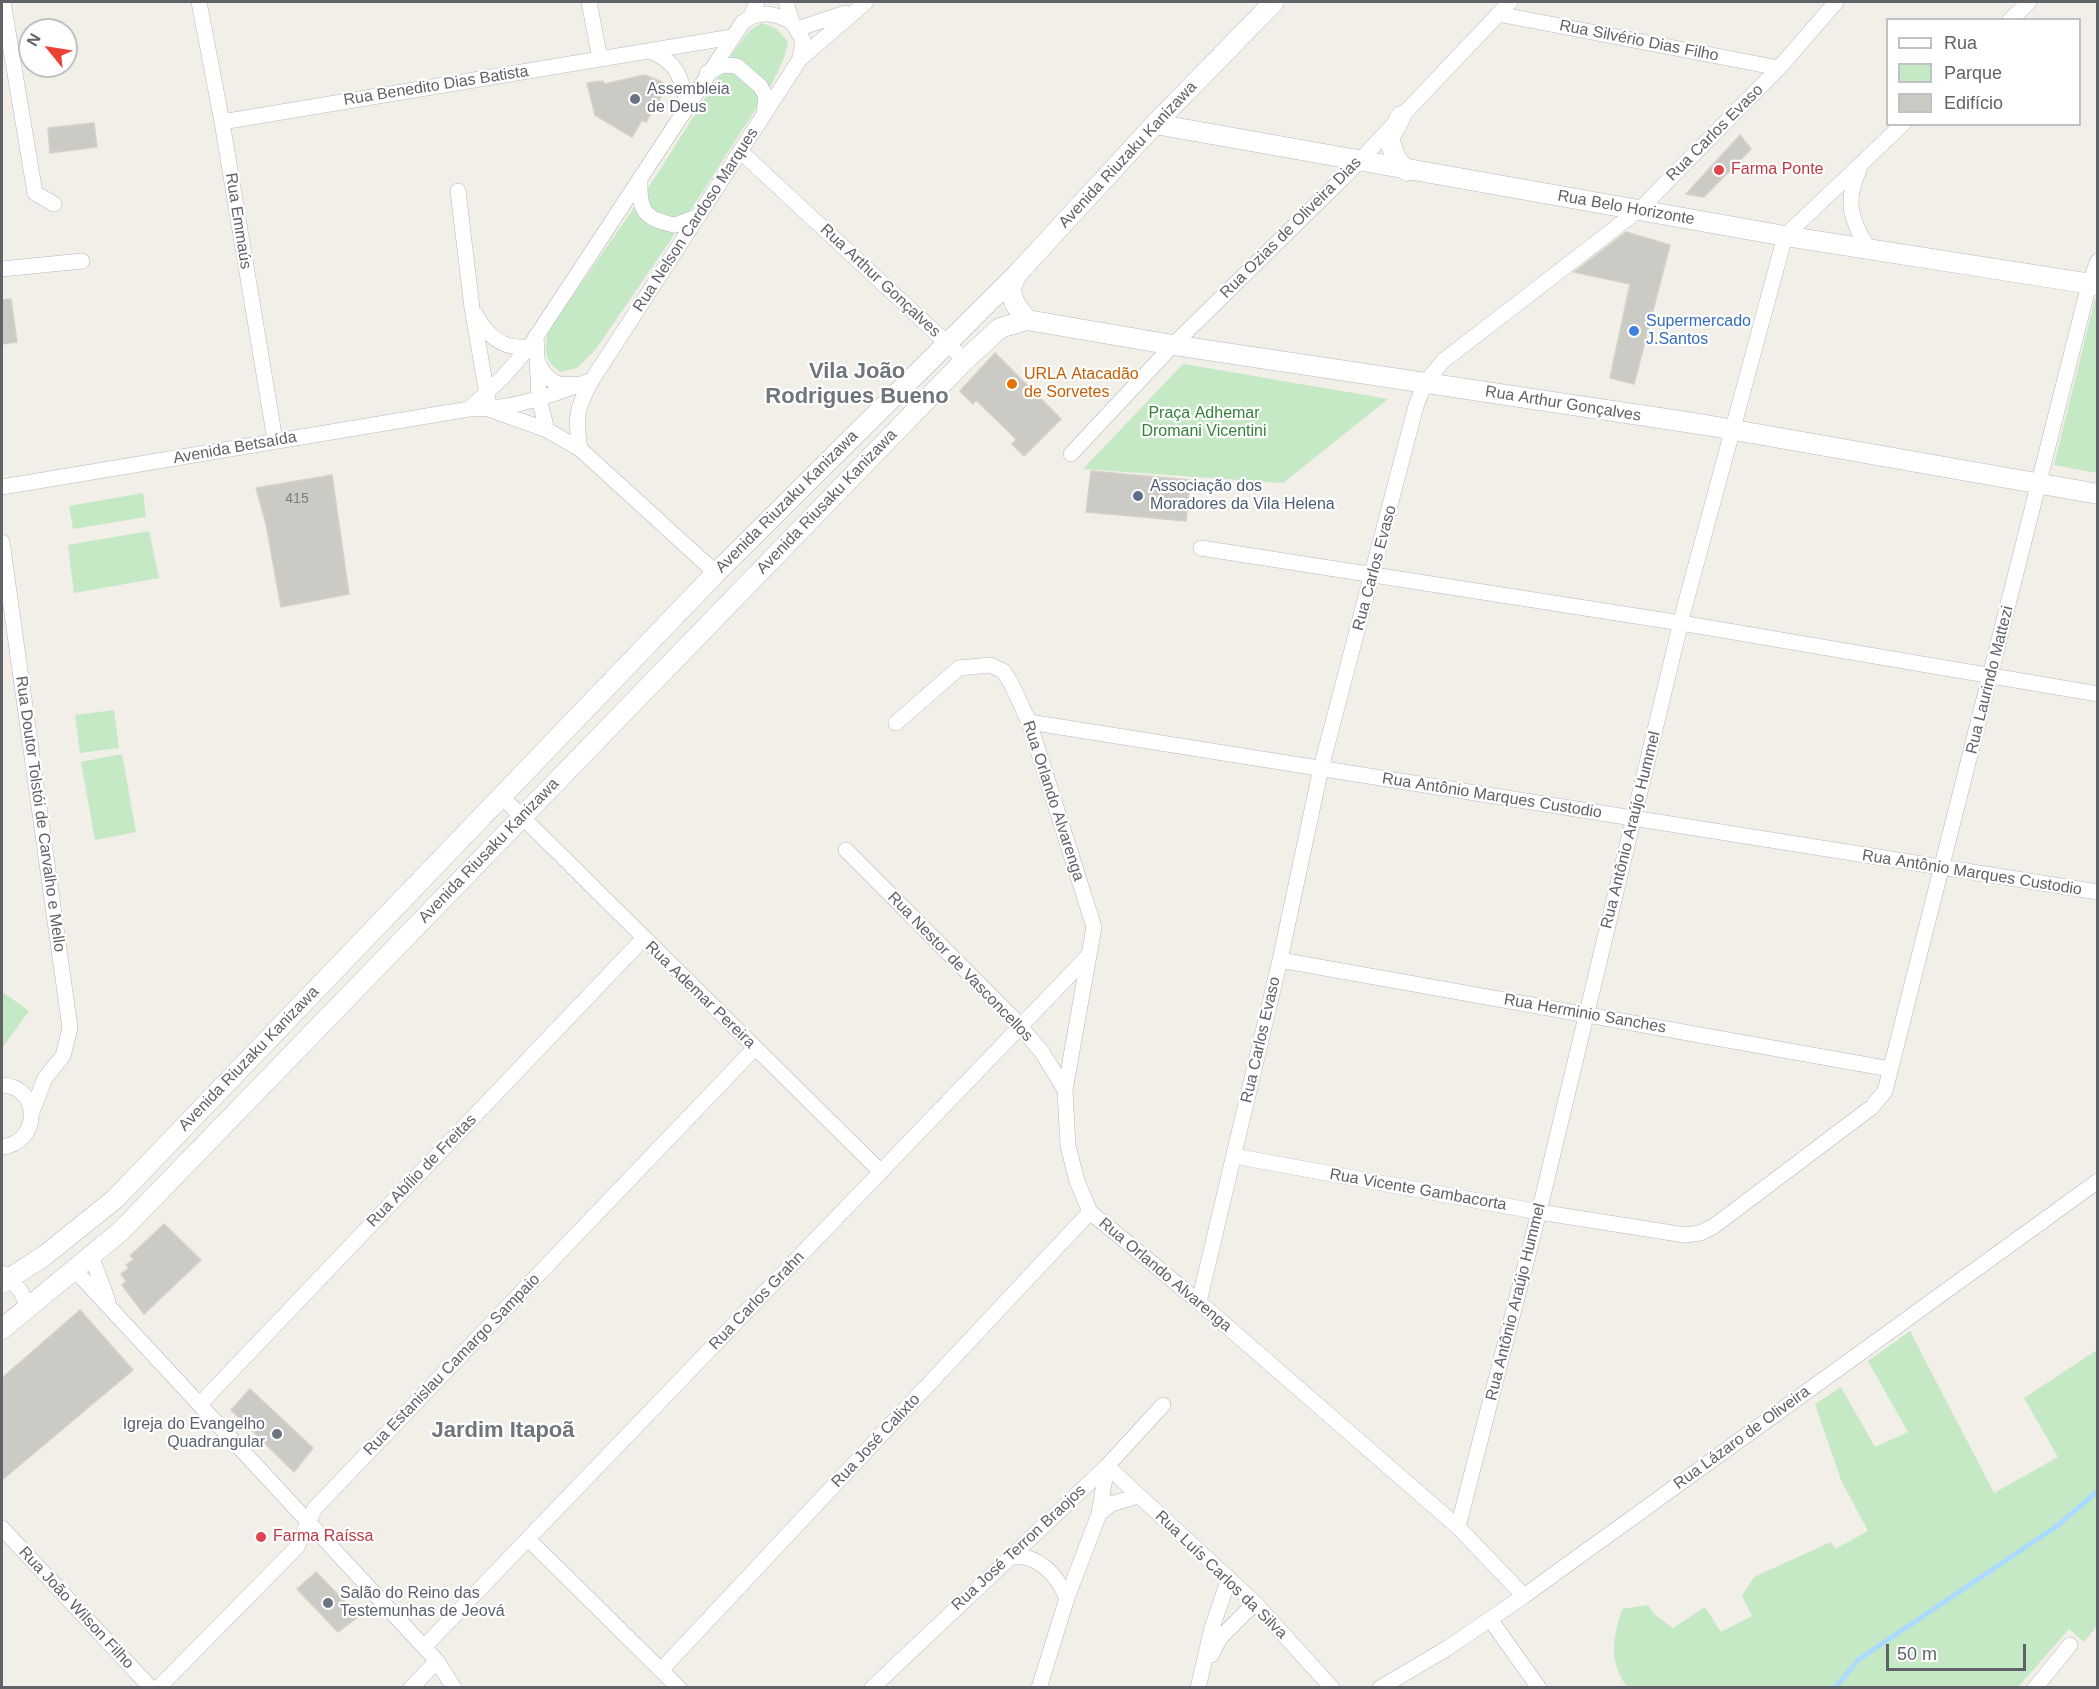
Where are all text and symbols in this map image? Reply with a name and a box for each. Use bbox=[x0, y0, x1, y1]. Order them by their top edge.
street label: Rua Silvério Dias Filho bbox=[1558, 16, 1720, 66]
north arrow bbox=[18, 18, 78, 78]
legend bbox=[1886, 18, 2081, 126]
text: N bbox=[23, 30, 44, 49]
text: Rua bbox=[1944, 33, 1977, 53]
street label: Rua Benedito Dias Batista bbox=[342, 62, 530, 110]
text: Parque bbox=[1944, 63, 2002, 83]
street label: Avenida Riuzaku Kanizawa bbox=[1055, 78, 1201, 232]
place label: Assembleia de Deus bbox=[647, 80, 730, 118]
street label: Rua Carlos Evaso bbox=[1663, 81, 1767, 185]
marker: Assembleia de Deus bbox=[628, 92, 642, 106]
text: Edifício bbox=[1944, 93, 2003, 113]
street label: Rua Nelson Cardoso Marques bbox=[629, 125, 763, 315]
street label: Rua Ozias de Oliveira Dias bbox=[1216, 153, 1366, 303]
place label: Farma Ponte bbox=[1731, 160, 1823, 180]
marker: Farma Ponte bbox=[1712, 163, 1726, 177]
street label: Rua Emmaús bbox=[221, 172, 255, 270]
street label: Rua Belo Horizonte bbox=[1556, 186, 1696, 230]
street label: Rua Arthur Gonçalves bbox=[816, 220, 944, 342]
place label: Supermercado J.Santos bbox=[1646, 312, 1751, 350]
marker: Supermercado J.Santos bbox=[1627, 324, 1641, 338]
district label: Vila João Rodrigues Bueno bbox=[765, 359, 949, 410]
place label: URLA Atacadão de Sorvetes bbox=[1024, 365, 1139, 403]
marker: URLA Atacadão de Sorvetes bbox=[1005, 377, 1019, 391]
street label: Rua Arthur Gonçalves bbox=[1484, 382, 1642, 426]
park label: Praça Adhemar Dromani Vicentini bbox=[1141, 404, 1267, 442]
street label: Avenida Riusaku Kanizawa bbox=[753, 426, 901, 578]
street label: Avenida Riuzaku Kanizawa bbox=[712, 427, 862, 577]
street label: Avenida Betsaída bbox=[172, 428, 298, 468]
place label: Associação dos Moradores da Vila Helena bbox=[1150, 477, 1335, 515]
marker: Associação dos Moradores da Vila Helena bbox=[1131, 489, 1145, 503]
house number: 415 bbox=[285, 491, 309, 507]
street label: Rua Carlos Evaso bbox=[1349, 503, 1401, 633]
street label: Rua Laurindo Mattezi bbox=[1962, 604, 2018, 756]
street label: Rua Doutor Tolstói de Carvalho e Mello bbox=[11, 675, 69, 953]
street label: Rua Orlando Alvarenga bbox=[1018, 719, 1088, 883]
street label: Rua Antônio Araújo Hummel bbox=[1597, 729, 1665, 931]
street label: Rua Antônio Marques Custodio bbox=[1381, 769, 1603, 823]
street label: Avenida Riusaku Kanizawa bbox=[415, 775, 563, 927]
street label: Rua Antônio Marques Custodio bbox=[1861, 846, 2083, 900]
street label: Rua Nestor de Vasconcellos bbox=[883, 888, 1037, 1046]
street label: Rua Ademar Pereira bbox=[641, 937, 759, 1053]
street label: Rua Carlos Evaso bbox=[1237, 975, 1285, 1105]
street label: Avenida Riuzaku Kanizawa bbox=[175, 983, 323, 1135]
street label: Rua Herminio Sanches bbox=[1502, 990, 1668, 1038]
street label: Rua Abílio de Freitas bbox=[363, 1111, 481, 1231]
street label: Rua Vicente Gambacorta bbox=[1328, 1165, 1508, 1215]
street label: Rua Antônio Araújo Hummel bbox=[1482, 1201, 1550, 1403]
street label: Rua Orlando Alvarenga bbox=[1095, 1214, 1235, 1336]
street label: Rua Carlos Grahn bbox=[705, 1248, 809, 1354]
street label: Rua Estanislau Camargo Sampaio bbox=[360, 1270, 544, 1460]
street label: Rua Lázaro de Oliveira bbox=[1670, 1382, 1814, 1494]
street label: Rua José Calixto bbox=[828, 1390, 924, 1492]
place label: Igreja do Evangelho Quadrangular bbox=[123, 1415, 265, 1453]
district label: Jardim Itapoã bbox=[431, 1418, 575, 1444]
marker: Igreja do Evangelho Quadrangular bbox=[270, 1427, 284, 1441]
street label: Rua José Terron Braojos bbox=[948, 1481, 1090, 1615]
street label: Rua Luís Carlos da Silva bbox=[1151, 1507, 1291, 1643]
place label: Farma Raíssa bbox=[273, 1527, 373, 1547]
marker: Farma Raíssa bbox=[254, 1530, 268, 1544]
street label: Rua João Wilson Filho bbox=[14, 1543, 138, 1673]
place label: Salão do Reino das Testemunhas de Jeová bbox=[340, 1584, 505, 1622]
marker: Salão do Reino das Testemunhas de Jeová bbox=[321, 1596, 335, 1610]
scale bar bbox=[1889, 1632, 2028, 1670]
text: 50 m bbox=[1897, 1644, 1937, 1664]

